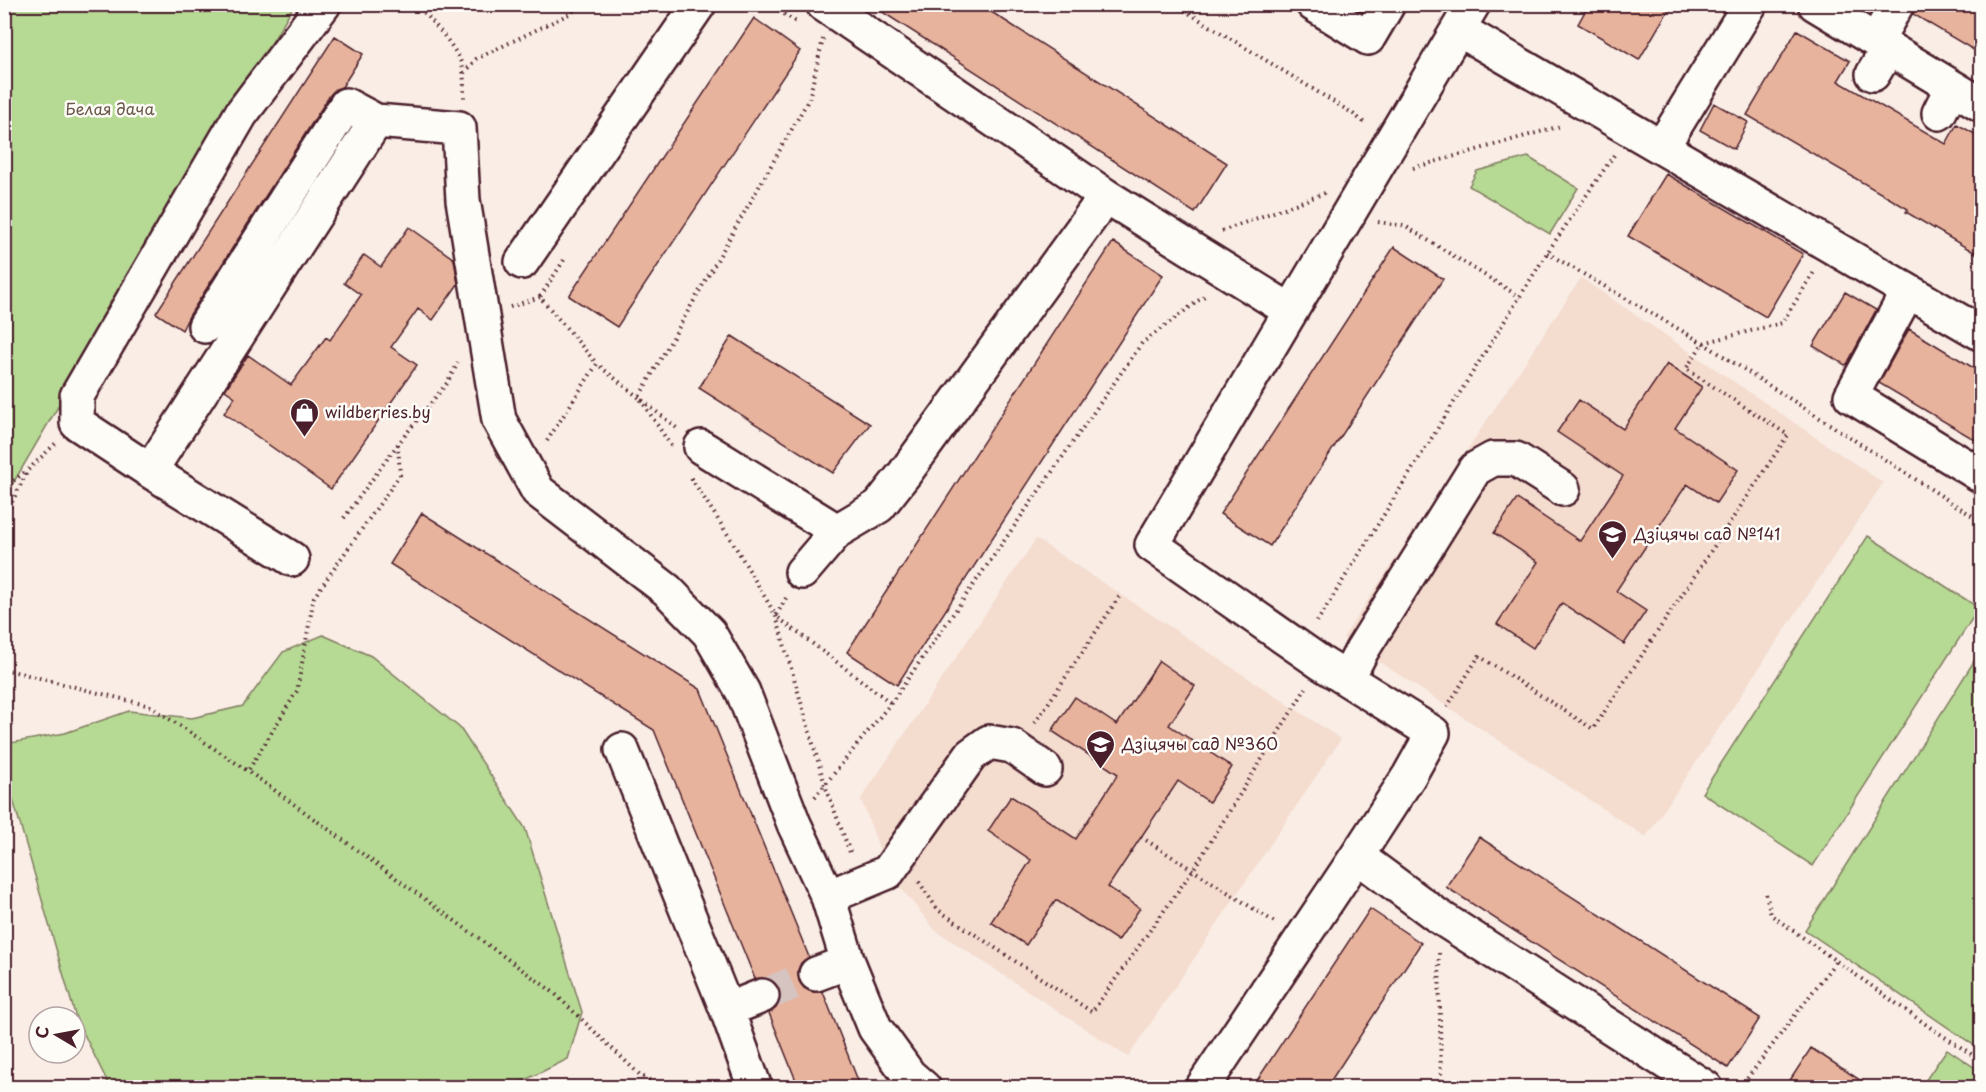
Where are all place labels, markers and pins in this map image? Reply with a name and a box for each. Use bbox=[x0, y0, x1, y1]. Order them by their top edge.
shop icon: wildberries.by bbox=[288, 396, 320, 438]
place label: wildberries.by bbox=[325, 399, 431, 423]
school or university icon: Дзіцячы сад №141 bbox=[1597, 518, 1629, 560]
place label: Дзіцячы сад №141 bbox=[1633, 521, 1780, 545]
school or university icon: Дзіцячы сад №360 bbox=[1085, 728, 1117, 770]
place label: Дзіцячы сад №360 bbox=[1121, 731, 1278, 755]

